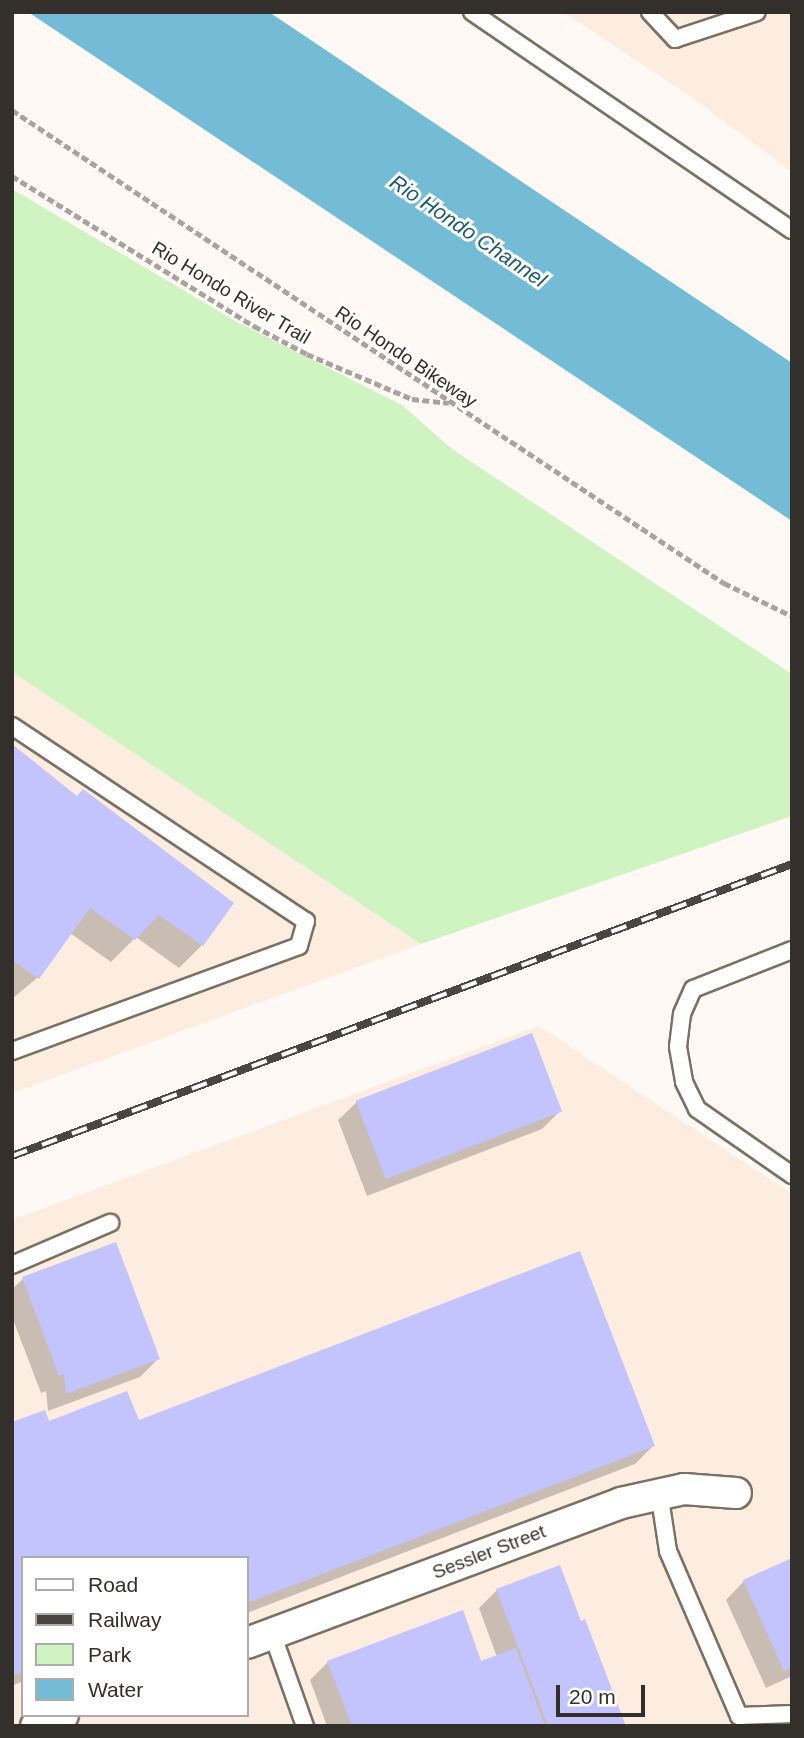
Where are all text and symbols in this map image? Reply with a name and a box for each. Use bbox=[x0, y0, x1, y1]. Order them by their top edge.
water label: Rio Hondo Channel bbox=[385, 169, 551, 293]
street label: Rio Hondo River Trail bbox=[148, 237, 314, 349]
street label: Rio Hondo Bikeway bbox=[331, 301, 481, 413]
street label: Sessler Street bbox=[429, 1520, 549, 1584]
legend bbox=[21, 1556, 248, 1717]
text: Road bbox=[88, 1573, 138, 1596]
text: Railway bbox=[88, 1608, 162, 1631]
text: Park bbox=[88, 1643, 131, 1666]
scale bar bbox=[559, 1672, 648, 1716]
text: Water bbox=[88, 1678, 143, 1701]
text: 20 m bbox=[569, 1685, 616, 1708]

